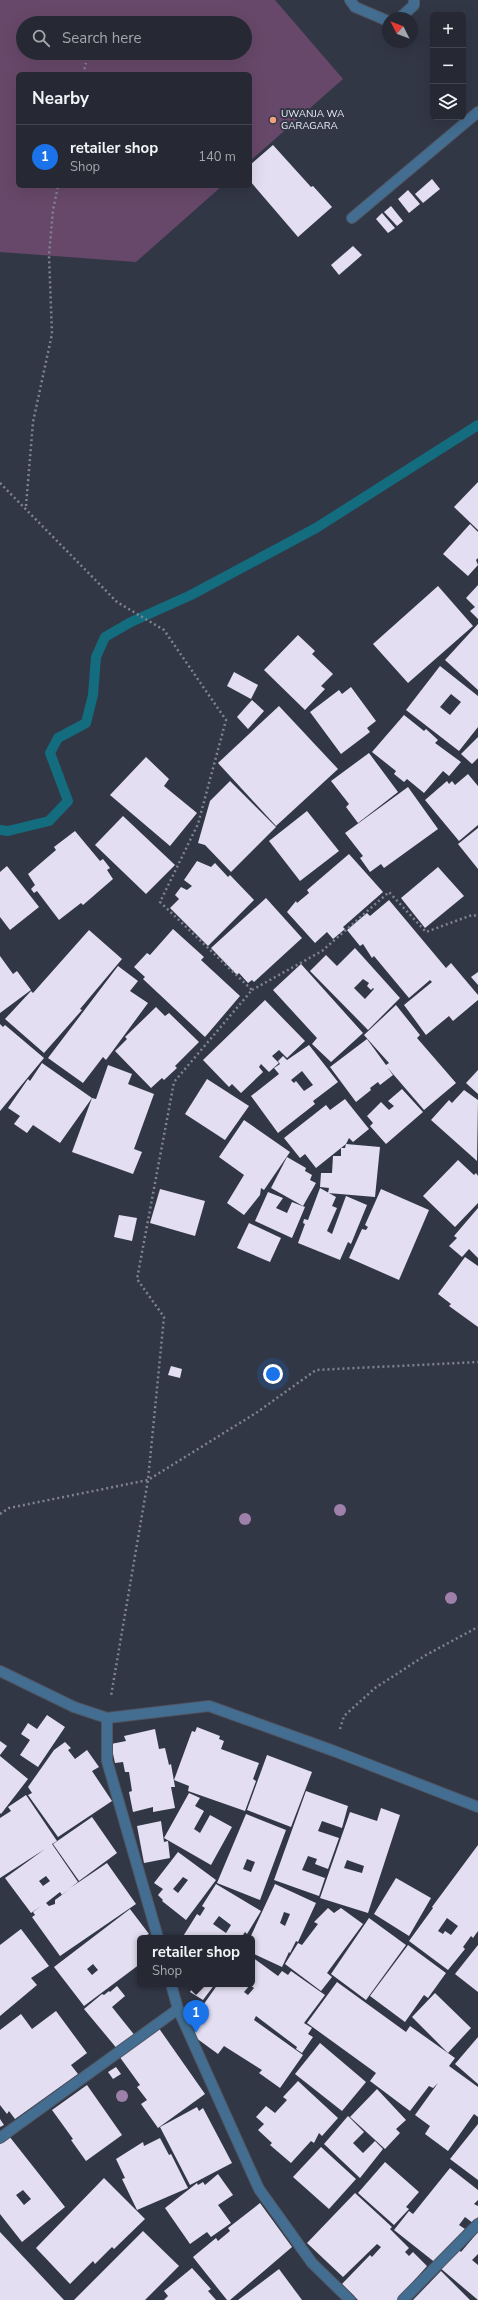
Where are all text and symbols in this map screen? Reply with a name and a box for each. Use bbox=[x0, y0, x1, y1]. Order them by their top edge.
north arrow bbox=[382, 12, 418, 48]
map controls bbox=[430, 12, 466, 120]
button: + bbox=[430, 12, 466, 48]
search box bbox=[16, 16, 252, 60]
icon: search bbox=[30, 27, 52, 49]
text: Search here bbox=[62, 28, 142, 48]
button: − bbox=[430, 48, 466, 84]
button: layers bbox=[430, 84, 466, 120]
text: Nearby bbox=[32, 87, 89, 110]
place label: UWANJA WA GARAGARA bbox=[281, 107, 345, 133]
marker: UWANJA WA GARAGARA bbox=[268, 115, 278, 125]
text: retailer shop bbox=[70, 138, 158, 158]
text: 1 bbox=[41, 148, 49, 166]
text: 140 m bbox=[198, 148, 236, 166]
text: Shop bbox=[70, 158, 100, 176]
your location bbox=[263, 1364, 283, 1384]
popup bbox=[137, 1935, 255, 1987]
text: retailer shop bbox=[152, 1942, 240, 1962]
text: Shop bbox=[152, 1962, 182, 1980]
pin: 1 bbox=[183, 2000, 209, 2033]

